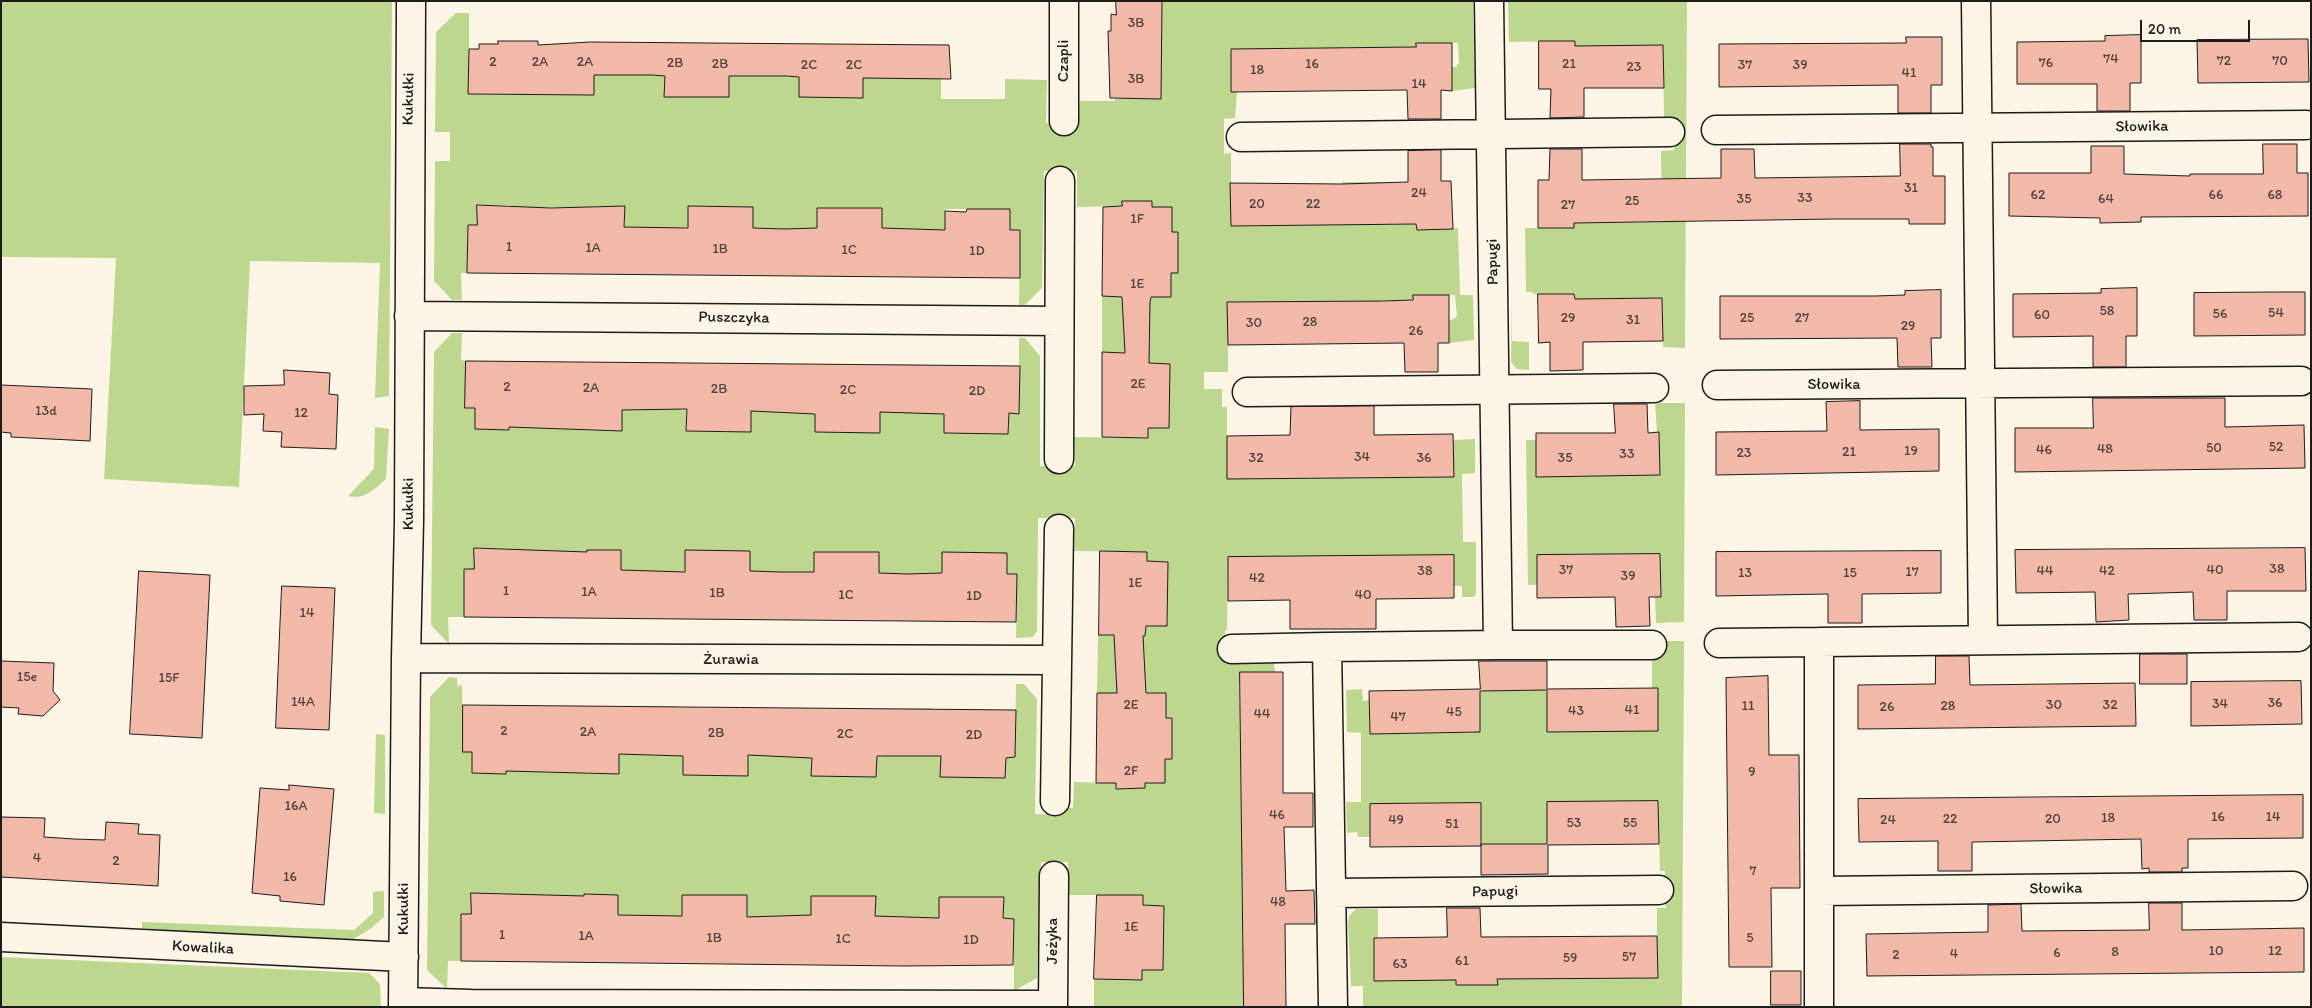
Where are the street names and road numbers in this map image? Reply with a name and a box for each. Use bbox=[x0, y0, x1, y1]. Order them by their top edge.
street label: Czapli bbox=[1054, 40, 1074, 82]
street label: Kukułki bbox=[399, 73, 419, 125]
street label: Słowika bbox=[2115, 117, 2169, 137]
street label: Papugi bbox=[1483, 239, 1503, 285]
street label: Puszczyka bbox=[698, 308, 770, 328]
street label: Słowika bbox=[1807, 375, 1861, 395]
street label: Kukułki bbox=[399, 478, 419, 530]
street label: Żurawia bbox=[703, 650, 759, 670]
street label: Słowika bbox=[2029, 879, 2083, 899]
street label: Papugi bbox=[1472, 882, 1518, 902]
street label: Kukułki bbox=[394, 883, 414, 935]
street label: Jeżyka bbox=[1043, 918, 1063, 964]
street label: Kowalika bbox=[171, 937, 235, 959]

